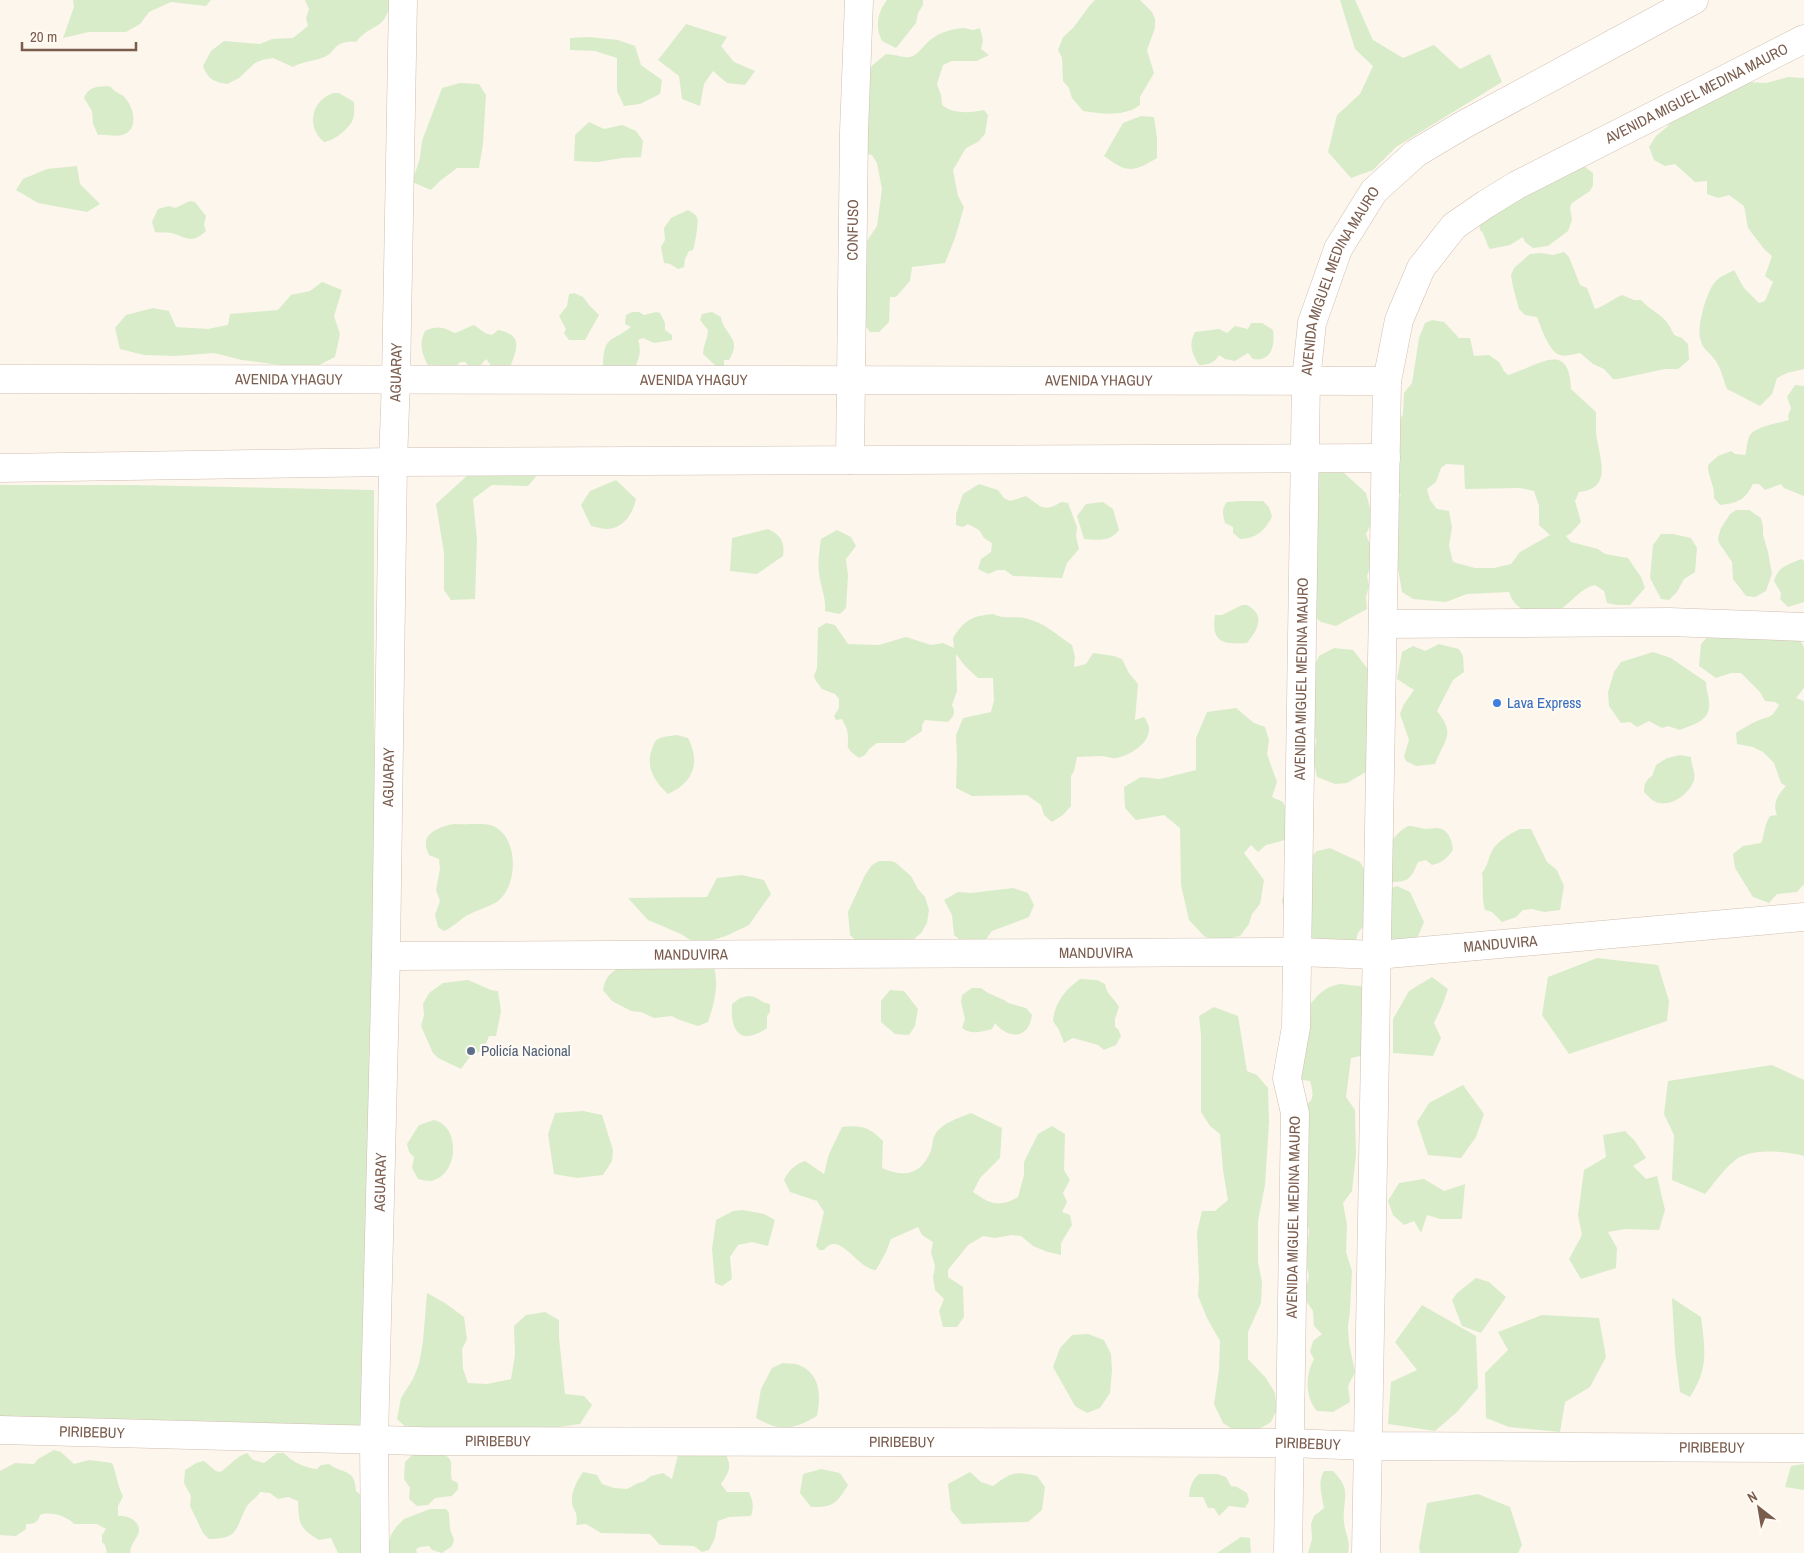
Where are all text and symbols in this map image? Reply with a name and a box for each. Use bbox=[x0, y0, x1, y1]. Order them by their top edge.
scale bar bbox=[22, 20, 136, 52]
text: 20 m bbox=[30, 26, 57, 47]
street label: AVENIDA MIGUEL MEDINA MAURO bbox=[1601, 38, 1791, 149]
street label: AVENIDA MIGUEL MEDINA MAURO bbox=[1295, 182, 1384, 377]
street label: CONFUSO bbox=[841, 199, 863, 261]
street label: AGUARAY bbox=[384, 342, 407, 403]
street label: AVENIDA YHAGUY bbox=[234, 368, 344, 389]
street label: AVENIDA YHAGUY bbox=[639, 369, 749, 390]
street label: AVENIDA YHAGUY bbox=[1044, 370, 1154, 391]
street label: AVENIDA MIGUEL MEDINA MAURO bbox=[1289, 577, 1313, 781]
place label: Lava Express bbox=[1507, 692, 1582, 713]
marker: Lava Express bbox=[1491, 697, 1503, 709]
street label: AGUARAY bbox=[377, 747, 399, 808]
street label: MANDUVIRA bbox=[1463, 930, 1539, 957]
street label: MANDUVIRA bbox=[1059, 942, 1134, 963]
street label: MANDUVIRA bbox=[654, 943, 729, 965]
place label: Policía Nacional bbox=[481, 1040, 571, 1061]
marker: Policía Nacional bbox=[465, 1045, 477, 1057]
street label: AVENIDA MIGUEL MEDINA MAURO bbox=[1281, 1116, 1305, 1319]
street label: AGUARAY bbox=[369, 1151, 391, 1213]
street label: PIRIBEBUY bbox=[59, 1421, 126, 1443]
street label: PIRIBEBUY bbox=[465, 1430, 532, 1451]
street label: PIRIBEBUY bbox=[869, 1431, 936, 1452]
street label: PIRIBEBUY bbox=[1275, 1432, 1342, 1455]
street label: PIRIBEBUY bbox=[1679, 1436, 1745, 1458]
north arrow bbox=[1734, 1483, 1784, 1533]
text: N bbox=[1744, 1487, 1760, 1507]

